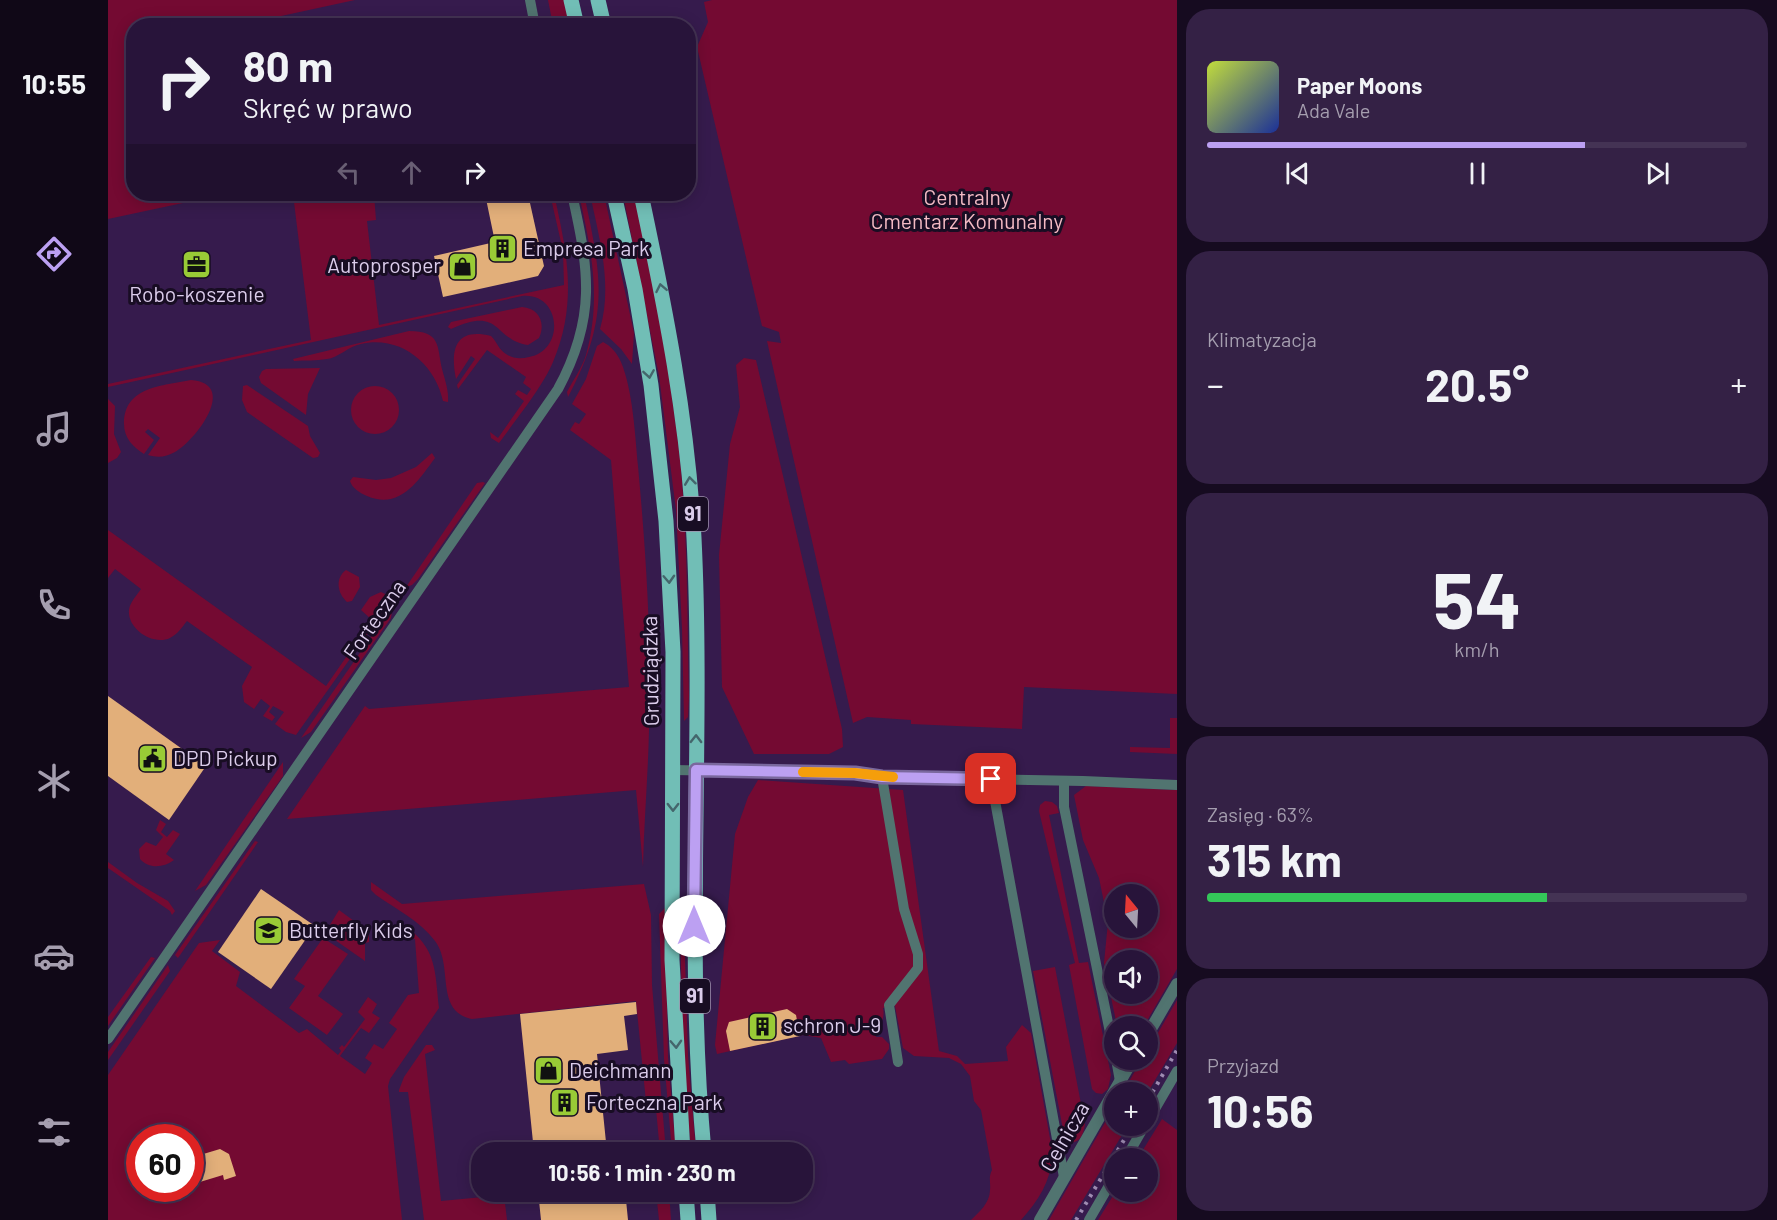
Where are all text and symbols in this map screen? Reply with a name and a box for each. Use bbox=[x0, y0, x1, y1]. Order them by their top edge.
text: 80 m bbox=[243, 40, 333, 90]
icon: right bbox=[144, 42, 222, 120]
text: 10:55 bbox=[22, 67, 86, 99]
text: Paper Moons bbox=[1297, 72, 1422, 98]
text: Skręć w prawo bbox=[243, 91, 413, 123]
text: Ada Vale bbox=[1297, 98, 1370, 122]
icon: left bbox=[332, 156, 365, 189]
icon: ahead bbox=[395, 156, 428, 189]
icon: right bbox=[458, 156, 491, 189]
icon: previous bbox=[1281, 157, 1314, 190]
icon: pause bbox=[1461, 157, 1494, 190]
icon: next bbox=[1641, 157, 1674, 190]
park label: Centralny Cmentarz Komunalny bbox=[871, 184, 1064, 233]
icon: directions bbox=[33, 233, 75, 275]
building icon: Empresa Park bbox=[486, 233, 518, 265]
place label: Empresa Park bbox=[523, 235, 650, 260]
office icon: Robo-koszenie bbox=[181, 248, 213, 280]
shop icon: Autoprosper bbox=[446, 250, 478, 282]
place label: Autoprosper bbox=[327, 252, 441, 277]
place label: Robo-koszenie bbox=[129, 281, 265, 306]
one-way arrow bbox=[655, 283, 668, 293]
text: Klimatyzacja bbox=[1207, 327, 1317, 351]
text: 20.5° bbox=[1425, 357, 1529, 411]
text: − bbox=[1207, 364, 1224, 404]
text: + bbox=[1731, 364, 1747, 404]
one-way arrow bbox=[643, 370, 655, 379]
icon: music bbox=[33, 408, 75, 450]
one-way arrow bbox=[684, 476, 696, 485]
road number: 91 bbox=[678, 497, 708, 531]
text: 54 bbox=[1432, 551, 1522, 645]
street label: Forteczna bbox=[337, 575, 410, 664]
one-way arrow bbox=[662, 575, 675, 584]
icon: phone bbox=[33, 584, 75, 626]
street label: Grudziądzka bbox=[636, 616, 663, 726]
text: km/h bbox=[1454, 637, 1500, 661]
one-way arrow bbox=[690, 734, 703, 743]
public building icon: DPD Pickup bbox=[136, 743, 168, 775]
place label: DPD Pickup bbox=[173, 745, 278, 770]
pin bbox=[965, 753, 1016, 804]
icon: climate bbox=[33, 760, 75, 802]
icon: arrive bbox=[974, 762, 1007, 795]
text: Zasięg · 63% bbox=[1207, 802, 1314, 826]
one-way arrow bbox=[667, 803, 679, 812]
text: 315 km bbox=[1207, 832, 1342, 886]
north arrow bbox=[1104, 884, 1158, 938]
map controls bbox=[1104, 884, 1158, 1202]
position arrow bbox=[662, 894, 726, 958]
school or university icon: Butterfly Kids bbox=[252, 915, 284, 947]
place label: Butterfly Kids bbox=[289, 917, 413, 942]
icon: car bbox=[33, 935, 75, 977]
button: sound bbox=[1104, 950, 1158, 1004]
road number: 91 bbox=[680, 979, 710, 1013]
building icon: schron J-9 bbox=[746, 1010, 778, 1042]
place label: schron J-9 bbox=[783, 1012, 881, 1037]
button: search bbox=[1104, 1016, 1158, 1070]
one-way arrow bbox=[670, 1040, 683, 1049]
text: Przyjazd bbox=[1207, 1053, 1279, 1077]
shop icon: Deichmann bbox=[532, 1055, 564, 1087]
place label: Deichmann bbox=[569, 1057, 672, 1082]
button: + bbox=[1104, 1082, 1158, 1136]
text: 10:56 bbox=[1207, 1083, 1313, 1137]
building icon: Forteczna Park bbox=[549, 1087, 581, 1119]
place label: Forteczna Park bbox=[586, 1089, 723, 1114]
street label: Celnicza bbox=[1034, 1097, 1094, 1176]
icon: filters bbox=[33, 1111, 75, 1153]
speed limit sign: 60 bbox=[126, 1124, 204, 1202]
button: − bbox=[1104, 1148, 1158, 1202]
text: 10:56 · 1 min · 230 m bbox=[548, 1159, 736, 1185]

